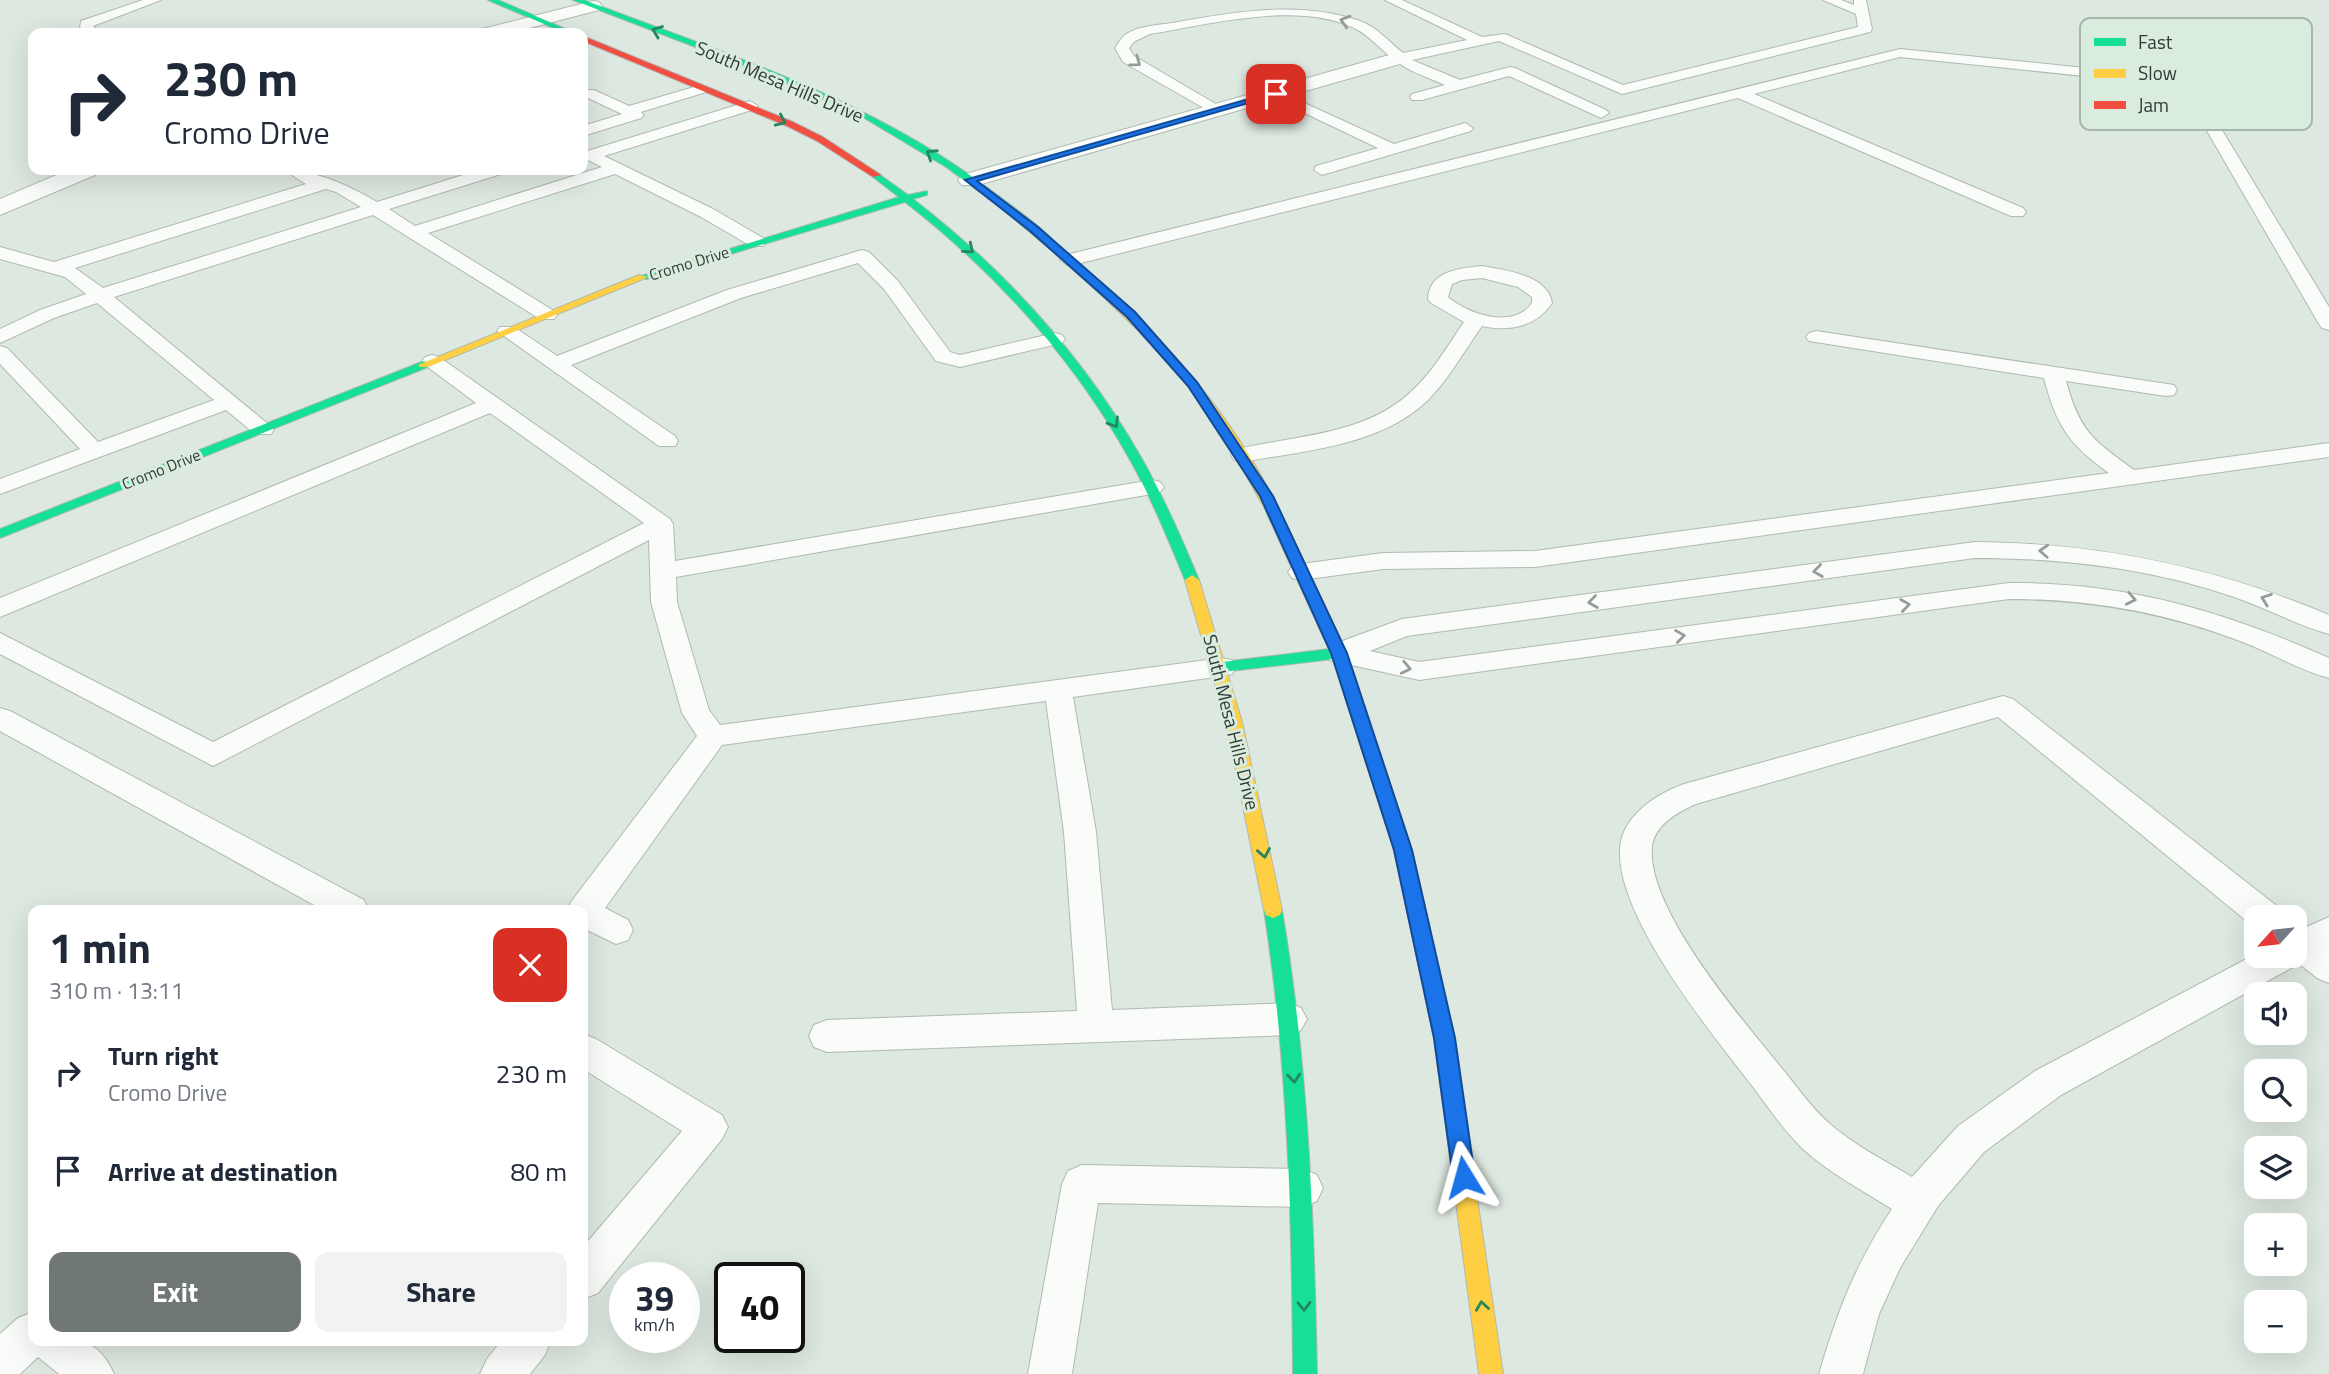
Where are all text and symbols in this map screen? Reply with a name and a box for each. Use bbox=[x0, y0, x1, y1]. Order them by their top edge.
one-way arrow bbox=[1339, 14, 1351, 29]
legend bbox=[2080, 18, 2312, 130]
one-way arrow bbox=[652, 26, 664, 40]
text: Fast bbox=[2138, 27, 2173, 56]
street label: South Mesa Hills Drive bbox=[692, 33, 868, 129]
text: 230 m bbox=[164, 40, 298, 115]
one-way arrow bbox=[1128, 54, 1141, 66]
icon: right bbox=[49, 56, 140, 147]
text: Slow bbox=[2138, 58, 2177, 87]
pin bbox=[1246, 64, 1306, 124]
icon: arrive bbox=[1257, 75, 1295, 113]
text: Jam bbox=[2138, 90, 2169, 119]
text: Cromo Drive bbox=[164, 108, 330, 156]
one-way arrow bbox=[774, 113, 786, 127]
one-way arrow bbox=[926, 149, 939, 162]
street label: Cromo Drive bbox=[646, 239, 732, 287]
one-way arrow bbox=[961, 240, 973, 253]
one-way arrow bbox=[1105, 415, 1118, 428]
street label: Cromo Drive bbox=[118, 442, 204, 496]
one-way arrow bbox=[2039, 543, 2050, 558]
one-way arrow bbox=[1812, 563, 1824, 578]
one-way arrow bbox=[2125, 591, 2137, 606]
one-way arrow bbox=[2260, 593, 2272, 607]
one-way arrow bbox=[1587, 594, 1599, 609]
one-way arrow bbox=[1899, 598, 1911, 613]
one-way arrow bbox=[1674, 628, 1685, 643]
street label: South Mesa Hills Drive bbox=[1196, 631, 1268, 813]
one-way arrow bbox=[1400, 659, 1412, 674]
one-way arrow bbox=[1256, 847, 1271, 859]
north arrow bbox=[2244, 905, 2306, 968]
map controls bbox=[2244, 905, 2307, 1353]
text: 1 min bbox=[49, 915, 151, 979]
button: close bbox=[493, 928, 567, 1002]
text: 310 m · 13:11 bbox=[49, 973, 184, 1008]
button: sound bbox=[2244, 982, 2307, 1045]
text: Turn right bbox=[108, 1036, 219, 1075]
icon: right bbox=[49, 1054, 87, 1092]
text: 230 m bbox=[496, 1054, 567, 1093]
button: search bbox=[2244, 1059, 2307, 1122]
one-way arrow bbox=[1286, 1073, 1301, 1084]
text: Cromo Drive bbox=[108, 1075, 227, 1110]
button: layers bbox=[2244, 1136, 2307, 1199]
position arrow bbox=[1427, 1140, 1501, 1214]
icon: arrive bbox=[49, 1152, 87, 1190]
text: Arrive at destination bbox=[108, 1152, 338, 1191]
text: 80 m bbox=[510, 1152, 567, 1191]
button: + bbox=[2244, 1213, 2307, 1276]
button: Exit bbox=[49, 1252, 301, 1332]
button: Share bbox=[315, 1252, 567, 1332]
speed limit sign: 40 bbox=[714, 1262, 805, 1353]
text: 39 bbox=[635, 1271, 674, 1325]
button: − bbox=[2244, 1290, 2307, 1353]
one-way arrow bbox=[1475, 1300, 1490, 1312]
one-way arrow bbox=[1296, 1301, 1312, 1311]
text: km/h bbox=[634, 1311, 675, 1338]

